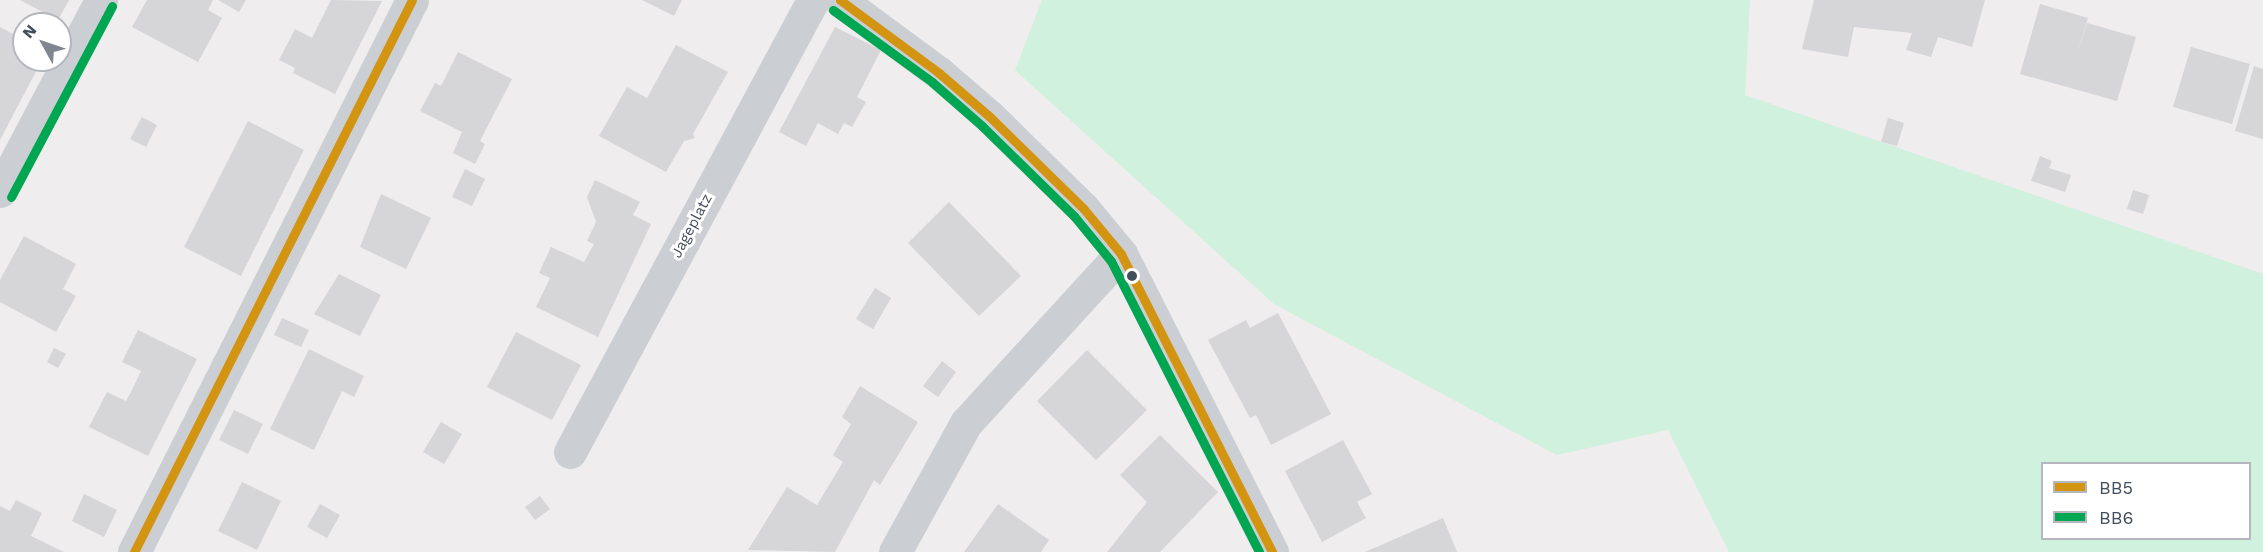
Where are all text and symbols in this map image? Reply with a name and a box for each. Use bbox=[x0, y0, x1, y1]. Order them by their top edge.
north arrow bbox=[12, 12, 72, 72]
text: N bbox=[18, 21, 40, 42]
street label: Jageplatz bbox=[668, 191, 716, 261]
unlabelled marker bbox=[1126, 270, 1138, 282]
legend bbox=[2041, 462, 2251, 540]
text: BB5 bbox=[2099, 477, 2133, 498]
text: BB6 bbox=[2099, 507, 2133, 528]

